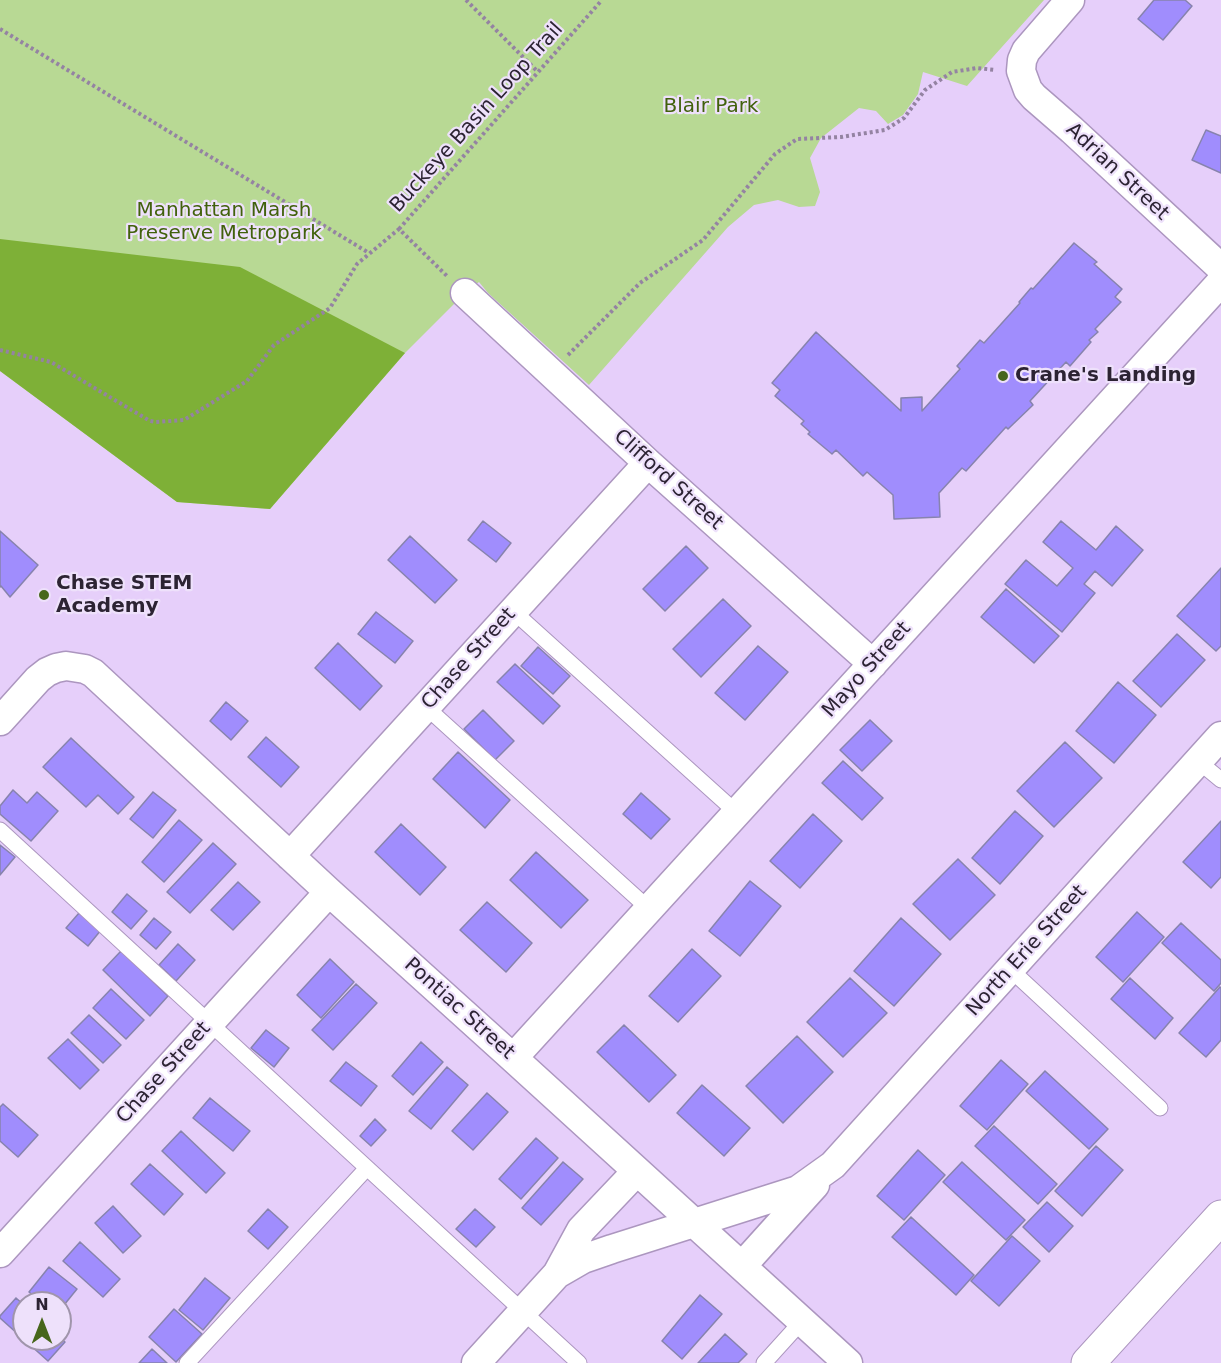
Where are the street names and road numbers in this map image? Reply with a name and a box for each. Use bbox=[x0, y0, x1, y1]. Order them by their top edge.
street label: Buckeye Basin Loop Trail bbox=[385, 18, 569, 218]
street label: Adrian Street bbox=[1061, 118, 1173, 226]
street label: Clifford Street bbox=[608, 425, 728, 535]
street label: Chase Street bbox=[417, 603, 521, 715]
street label: Mayo Street bbox=[818, 617, 916, 723]
street label: North Erie Street bbox=[962, 880, 1092, 1022]
street label: Pontiac Street bbox=[399, 953, 519, 1065]
street label: Chase Street bbox=[112, 1017, 216, 1129]

